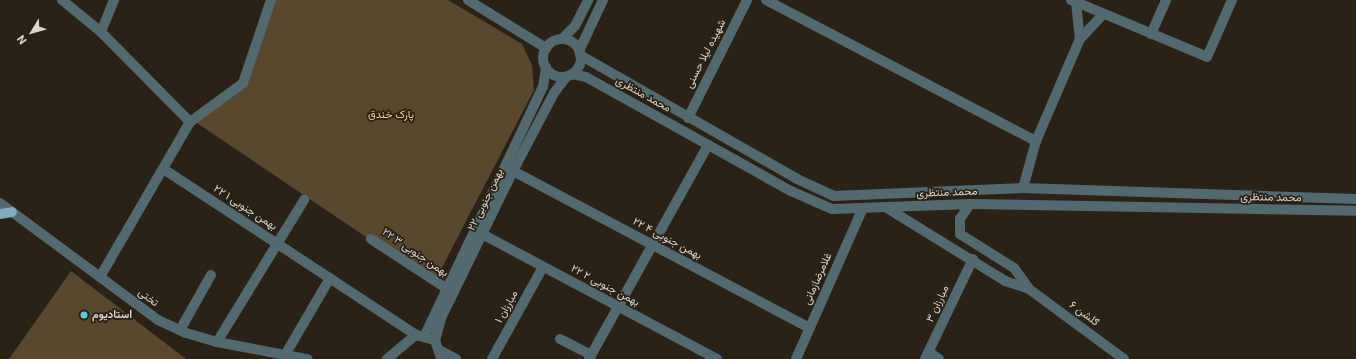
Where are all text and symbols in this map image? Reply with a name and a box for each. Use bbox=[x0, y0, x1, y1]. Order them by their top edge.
north arrow bbox=[12, 12, 52, 52]
street label: شهیده لیلا حسنی bbox=[683, 17, 729, 91]
text: N bbox=[14, 33, 30, 47]
street label: محمد منتظری bbox=[613, 74, 673, 116]
park label: پارک خندق bbox=[368, 108, 414, 122]
street label: ۲۲ بهمن جنوبی bbox=[465, 167, 507, 233]
street label: ۲۲ بهمن جنوبی ۱ bbox=[211, 183, 279, 233]
street label: محمد منتظری bbox=[916, 185, 978, 201]
street label: محمد منتظری bbox=[1240, 191, 1302, 205]
street label: ۲۲ بهمن جنوبی ۴ bbox=[630, 215, 704, 263]
street label: ۲۲ بهمن جنوبی ۳ bbox=[379, 226, 451, 280]
street label: غلامرضازمانی bbox=[801, 251, 835, 307]
street label: ۲۲ بهمن جنوبی ۲ bbox=[568, 262, 642, 310]
street label: مبارزان ۳ bbox=[924, 283, 952, 325]
street label: تختی bbox=[135, 286, 161, 310]
street label: مبارزان ۱ bbox=[493, 288, 521, 326]
street label: ګلشن ۶ bbox=[1066, 299, 1102, 329]
place label: استادیوم bbox=[92, 308, 132, 322]
marker: استادیوم bbox=[79, 310, 89, 320]

